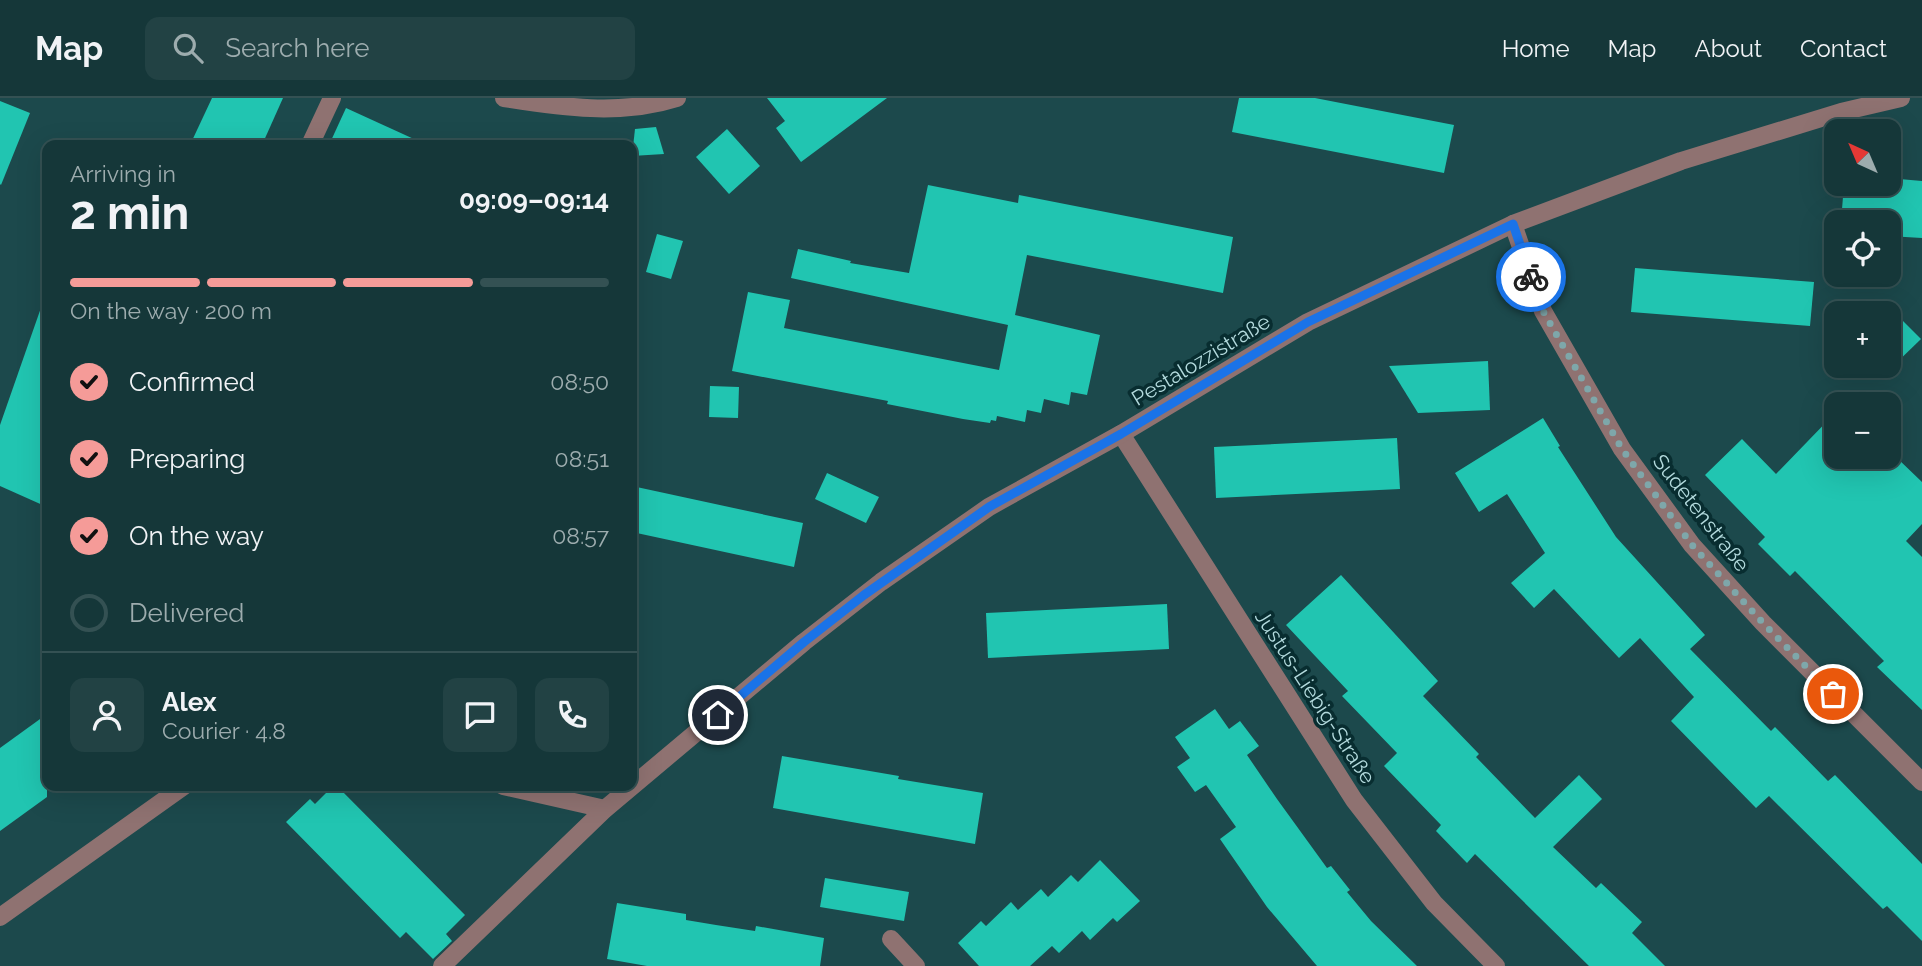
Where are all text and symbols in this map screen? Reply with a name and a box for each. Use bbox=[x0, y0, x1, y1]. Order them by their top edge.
search box bbox=[145, 17, 635, 80]
text: Map bbox=[35, 29, 103, 68]
icon: search bbox=[169, 29, 207, 67]
text: Search here bbox=[225, 33, 370, 63]
text: Home bbox=[1502, 34, 1570, 63]
text: Map bbox=[1608, 34, 1656, 63]
text: About bbox=[1694, 34, 1762, 63]
text: Contact bbox=[1800, 34, 1887, 63]
north arrow bbox=[1824, 119, 1900, 196]
map controls bbox=[1824, 119, 1901, 469]
text: Arriving in bbox=[70, 160, 176, 187]
text: 09:09–09:14 bbox=[459, 185, 609, 215]
text: 2 min bbox=[70, 186, 189, 240]
button: locate bbox=[1824, 210, 1901, 287]
courier bbox=[1496, 242, 1566, 312]
icon: bike bbox=[1512, 258, 1550, 296]
text: On the way · 200 m bbox=[70, 297, 272, 324]
button: + bbox=[1824, 301, 1901, 378]
street label: Pestalozzistraße bbox=[1127, 308, 1274, 411]
icon: check bbox=[70, 363, 108, 401]
text: Confirmed bbox=[129, 367, 255, 397]
text: 08:50 bbox=[550, 368, 609, 395]
button: − bbox=[1824, 392, 1901, 469]
icon: check bbox=[70, 440, 108, 478]
text: Preparing bbox=[129, 444, 245, 474]
text: 08:51 bbox=[555, 445, 609, 472]
street label: Sudetenstraße bbox=[1648, 449, 1755, 576]
icon: check bbox=[70, 517, 108, 555]
text: On the way bbox=[129, 521, 264, 551]
text: 08:57 bbox=[552, 522, 609, 549]
text: Delivered bbox=[129, 598, 244, 628]
street label: Justus-Liebig-Straße bbox=[1250, 605, 1381, 788]
pin bbox=[1803, 664, 1863, 724]
icon: bag bbox=[1814, 675, 1852, 713]
button: person bbox=[70, 678, 144, 752]
button: chat bbox=[443, 678, 517, 752]
button: phone bbox=[535, 678, 609, 752]
pin bbox=[688, 685, 748, 745]
text: Alex bbox=[162, 687, 217, 717]
icon: home bbox=[699, 696, 737, 734]
text: Courier · 4.8 bbox=[162, 717, 286, 744]

